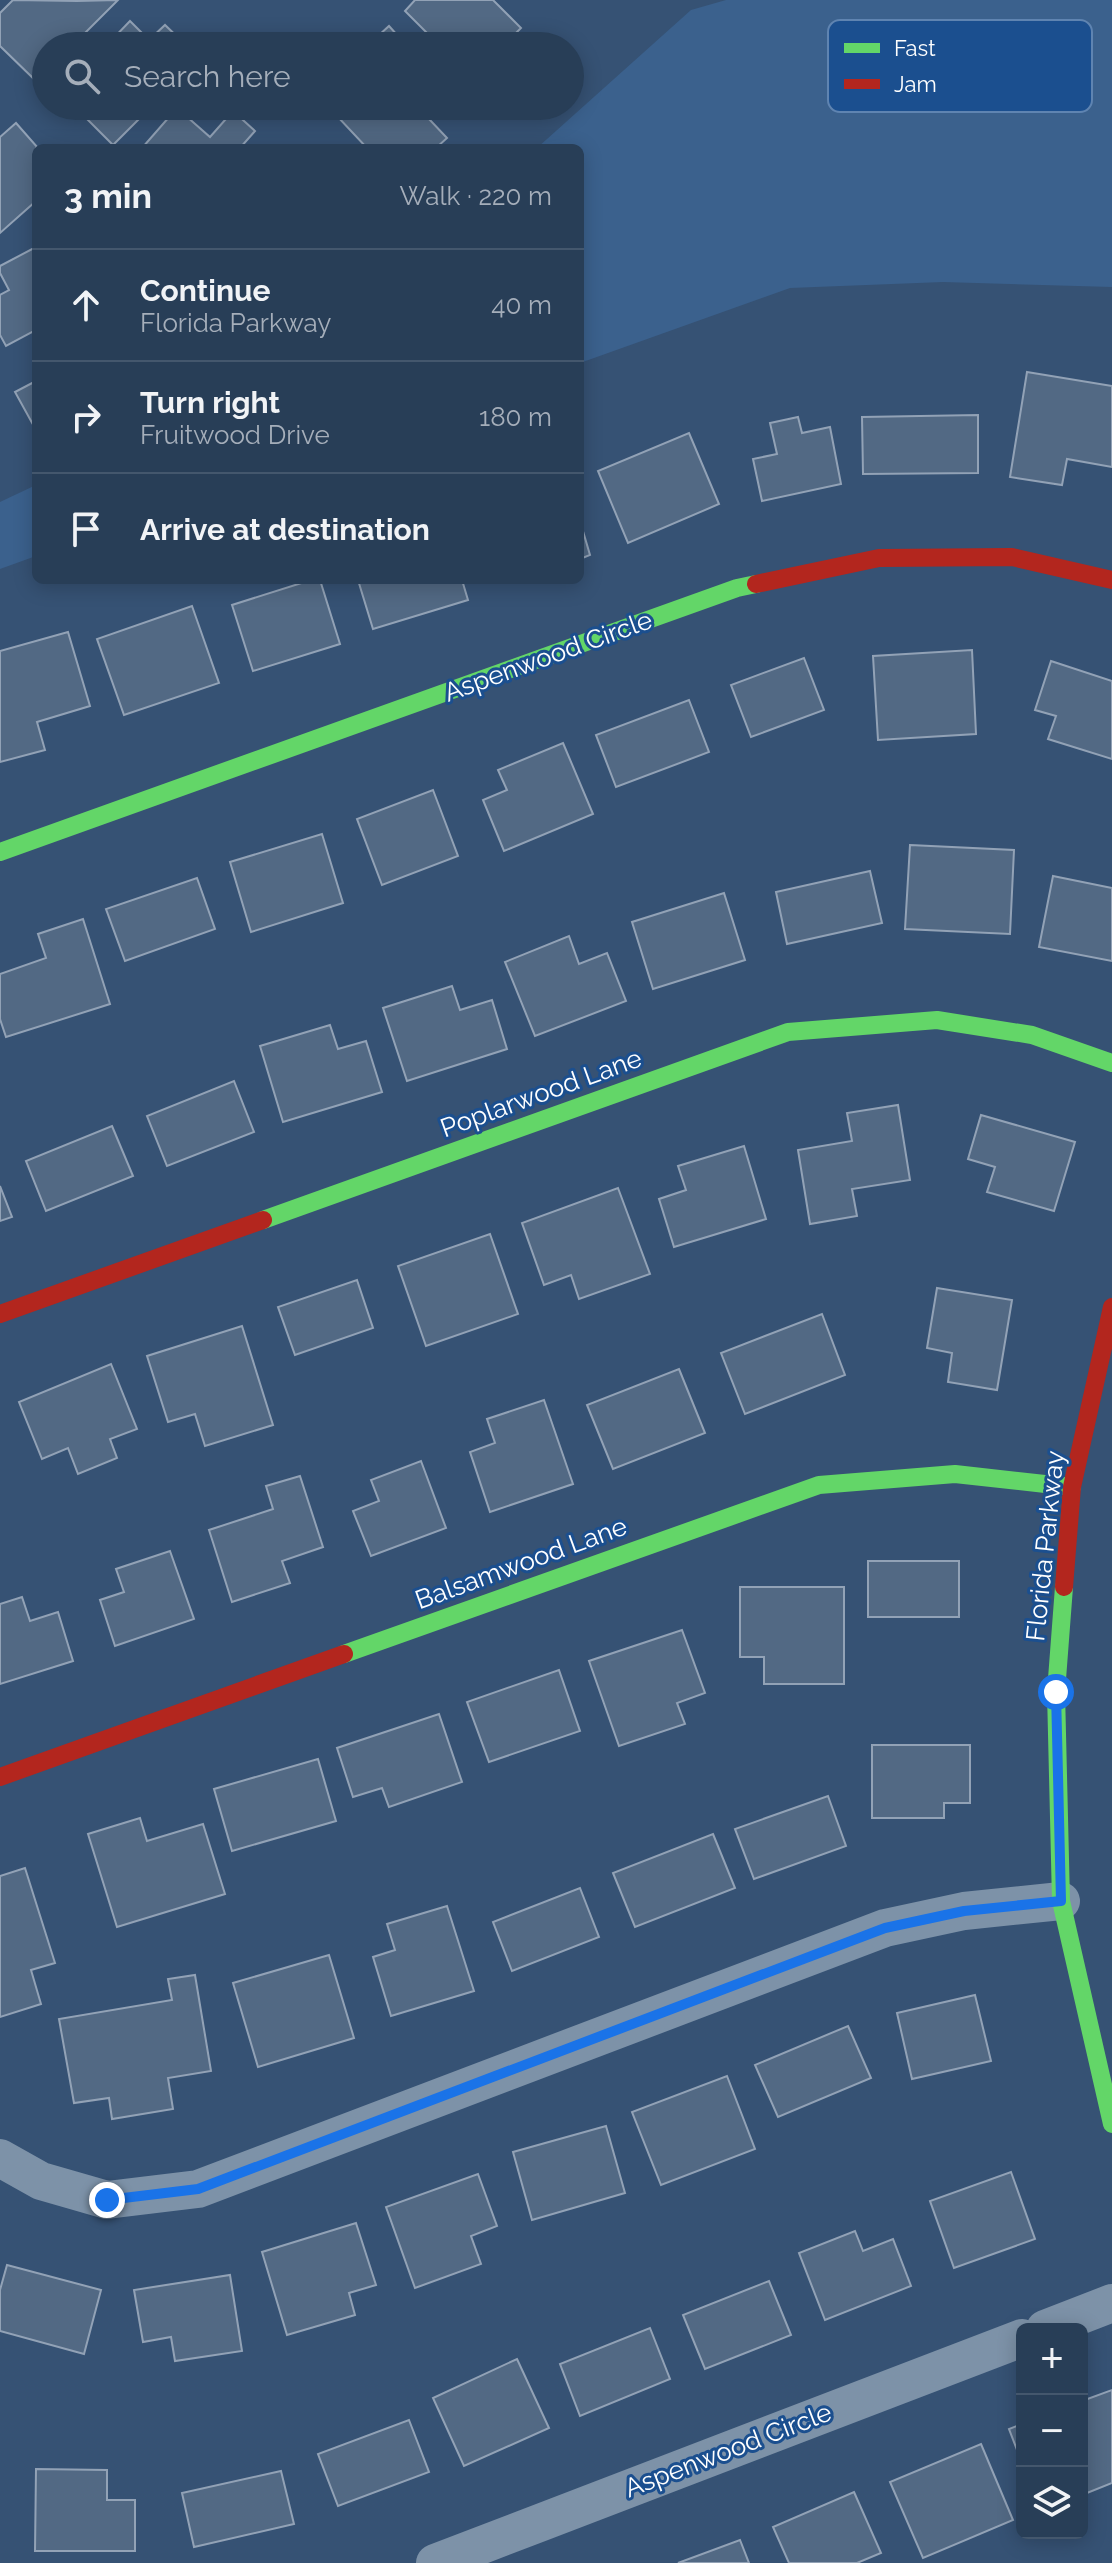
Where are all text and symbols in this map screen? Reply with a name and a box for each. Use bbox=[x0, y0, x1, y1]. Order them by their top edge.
legend bbox=[828, 20, 1092, 112]
search box bbox=[32, 32, 584, 120]
text: Fast bbox=[894, 35, 936, 61]
icon: search bbox=[60, 54, 104, 98]
text: Search here bbox=[124, 59, 291, 94]
text: Jam bbox=[894, 71, 937, 97]
text: 3 min bbox=[64, 176, 152, 216]
text: Walk · 220 m bbox=[399, 181, 552, 211]
text: Continue bbox=[140, 273, 271, 308]
icon: ahead bbox=[64, 283, 108, 327]
text: 40 m bbox=[491, 290, 552, 320]
text: Florida Parkway bbox=[140, 308, 331, 338]
text: Turn right bbox=[140, 385, 280, 420]
icon: right bbox=[64, 395, 108, 439]
text: 180 m bbox=[479, 402, 552, 432]
text: Fruitwood Drive bbox=[140, 420, 330, 450]
icon: arrive bbox=[64, 507, 108, 551]
text: Arrive at destination bbox=[140, 512, 430, 547]
street label: Aspenwood Circle bbox=[440, 604, 656, 708]
street label: Poplarwood Lane bbox=[436, 1043, 646, 1143]
street label: Florida Parkway bbox=[1020, 1449, 1070, 1643]
street label: Balsamwood Lane bbox=[411, 1511, 631, 1615]
route start bbox=[1038, 1674, 1074, 1710]
route end bbox=[89, 2182, 125, 2218]
map controls bbox=[1016, 2323, 1088, 2539]
button: + bbox=[1016, 2323, 1088, 2395]
button: − bbox=[1016, 2395, 1088, 2467]
street label: Aspenwood Circle bbox=[620, 2397, 836, 2503]
button: layers bbox=[1016, 2467, 1088, 2539]

